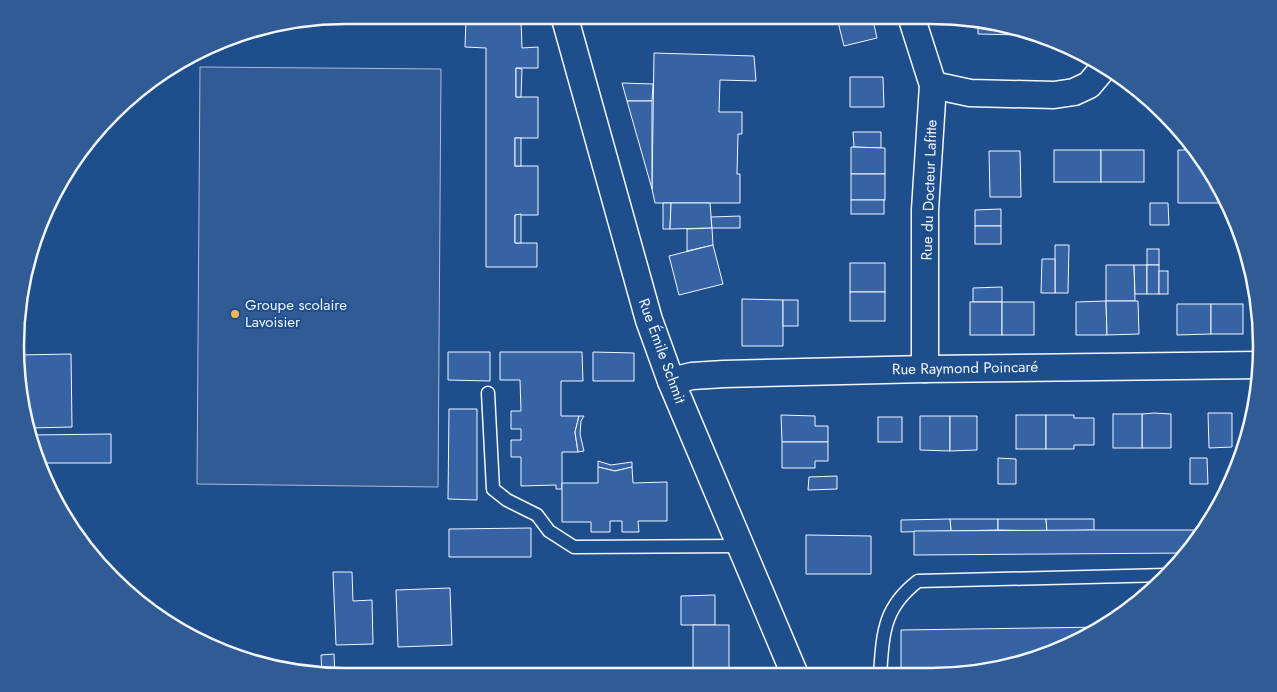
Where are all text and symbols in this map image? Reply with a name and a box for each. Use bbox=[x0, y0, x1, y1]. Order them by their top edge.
street label: Rue du Docteur Lafitte bbox=[916, 119, 942, 261]
place label: Groupe scolaire Lavoisier bbox=[245, 294, 347, 333]
street label: Rue Émile Schmit bbox=[633, 295, 691, 407]
marker: Groupe scolaire Lavoisier bbox=[229, 308, 241, 320]
street label: Rue Raymond Poincaré bbox=[892, 356, 1039, 380]

